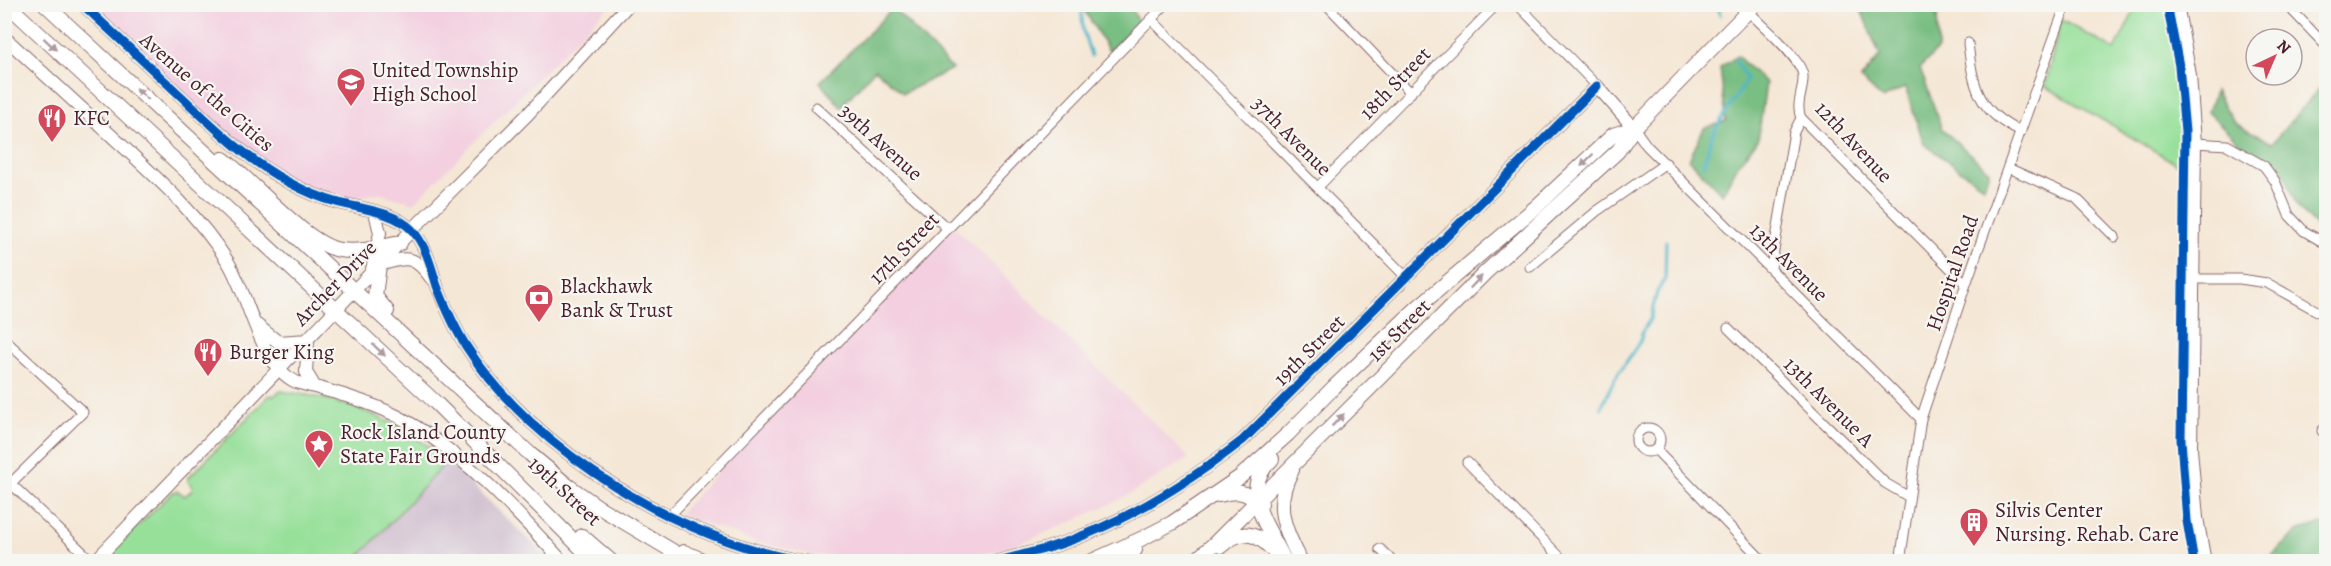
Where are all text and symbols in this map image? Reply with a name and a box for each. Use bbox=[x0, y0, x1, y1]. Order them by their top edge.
street label: Avenue of the Cities bbox=[133, 25, 280, 158]
north arrow bbox=[2244, 27, 2304, 87]
text: N bbox=[2272, 35, 2296, 59]
one-way arrow bbox=[42, 37, 57, 51]
street label: 18th Street bbox=[1353, 40, 1437, 126]
place label: United Township High School bbox=[372, 56, 518, 108]
school or university icon: United Township High School bbox=[335, 66, 367, 108]
one-way arrow bbox=[135, 88, 149, 102]
street label: 37th Avenue bbox=[1246, 90, 1338, 182]
street label: 12th Avenue bbox=[1809, 95, 1899, 189]
street label: 39th Avenue bbox=[833, 97, 929, 187]
restaurant icon: KFC bbox=[36, 102, 68, 144]
place label: KFC bbox=[73, 104, 110, 132]
one-way arrow bbox=[1579, 153, 1594, 167]
street label: 17th Street bbox=[863, 206, 945, 290]
street label: Hospital Road bbox=[1919, 211, 1985, 335]
street label: 13th Avenue bbox=[1743, 216, 1835, 308]
street label: Archer Drive bbox=[287, 234, 383, 332]
place label: Blackhawk Bank & Trust bbox=[560, 272, 673, 324]
one-way arrow bbox=[1469, 276, 1483, 290]
bank icon: Blackhawk Bank & Trust bbox=[523, 282, 555, 324]
street label: 1st Street bbox=[1361, 292, 1437, 368]
street label: 19th Street bbox=[1267, 308, 1351, 392]
restaurant icon: Burger King bbox=[192, 336, 224, 378]
place label: Burger King bbox=[229, 338, 335, 366]
one-way arrow bbox=[371, 343, 386, 356]
street label: 13th Avenue A bbox=[1778, 351, 1881, 454]
one-way arrow bbox=[1331, 413, 1346, 427]
place label: Rock Island County State Fair Grounds bbox=[340, 418, 507, 470]
place icon: Rock Island County State Fair Grounds bbox=[303, 428, 335, 470]
street label: 19th Street bbox=[522, 450, 608, 532]
place label: Silvis Center Nursing. Rehab. Care bbox=[1995, 496, 2179, 548]
building icon: Silvis Center Nursing. Rehab. Care bbox=[1958, 506, 1990, 548]

